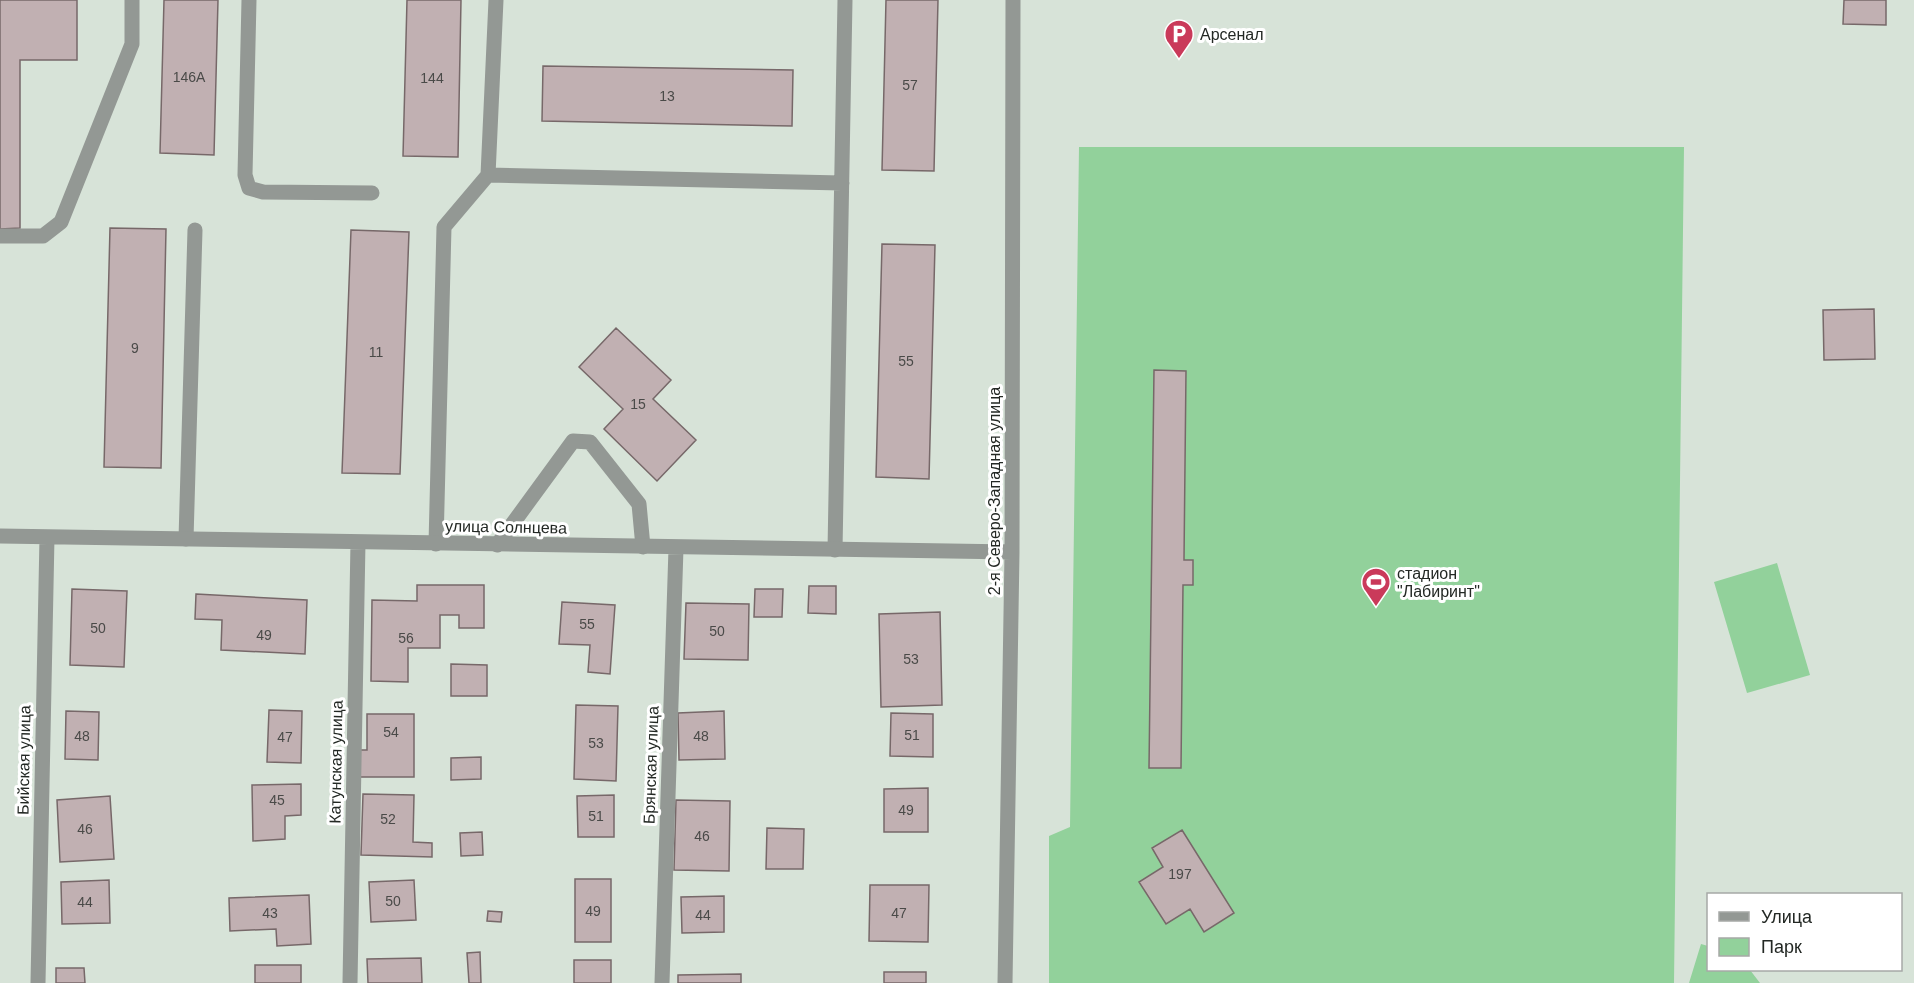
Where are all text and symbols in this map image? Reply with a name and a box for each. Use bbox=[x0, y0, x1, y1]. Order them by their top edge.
parking icon: Арсенал bbox=[1163, 18, 1195, 60]
place label: Арсенал bbox=[1200, 26, 1264, 43]
house number: 146А bbox=[173, 69, 206, 85]
house number: 144 bbox=[420, 70, 444, 86]
house number: 57 bbox=[902, 77, 918, 93]
house number: 13 bbox=[659, 88, 675, 104]
house number: 9 bbox=[131, 340, 139, 356]
house number: 11 bbox=[369, 344, 383, 360]
house number: 55 bbox=[898, 353, 914, 369]
street label: 2-я Северо-Западная улица bbox=[986, 387, 1003, 595]
house number: 15 bbox=[630, 396, 646, 412]
street label: улица Солнцева bbox=[445, 517, 567, 537]
place label: стадион "Лабиринт" bbox=[1397, 565, 1480, 600]
sports icon: стадион "Лабиринт" bbox=[1360, 566, 1392, 608]
house number: 55 bbox=[579, 616, 595, 632]
house number: 50 bbox=[90, 620, 106, 636]
house number: 50 bbox=[709, 623, 725, 639]
house number: 49 bbox=[256, 627, 272, 643]
house number: 56 bbox=[398, 630, 414, 646]
house number: 53 bbox=[903, 651, 919, 667]
street label: Катунская улица bbox=[326, 700, 346, 824]
street label: Бийская улица bbox=[15, 705, 33, 815]
street label: Брянская улица bbox=[640, 706, 662, 824]
house number: 54 bbox=[383, 724, 399, 740]
house number: 51 bbox=[904, 727, 920, 743]
house number: 48 bbox=[74, 728, 90, 744]
house number: 48 bbox=[693, 728, 709, 744]
house number: 47 bbox=[277, 729, 293, 745]
house number: 53 bbox=[588, 735, 604, 751]
house number: 45 bbox=[269, 792, 285, 808]
house number: 49 bbox=[898, 802, 914, 818]
house number: 51 bbox=[588, 808, 604, 824]
house number: 52 bbox=[380, 811, 396, 827]
house number: 46 bbox=[77, 821, 93, 837]
house number: 46 bbox=[694, 828, 710, 844]
house number: 197 bbox=[1168, 866, 1192, 882]
house number: 50 bbox=[385, 893, 401, 909]
legend bbox=[1707, 893, 1902, 971]
house number: 44 bbox=[77, 894, 93, 910]
house number: 49 bbox=[585, 903, 601, 919]
house number: 43 bbox=[262, 905, 278, 921]
house number: 47 bbox=[891, 905, 907, 921]
house number: 44 bbox=[695, 907, 711, 923]
text: Улица bbox=[1761, 907, 1813, 927]
text: Парк bbox=[1761, 937, 1802, 957]

